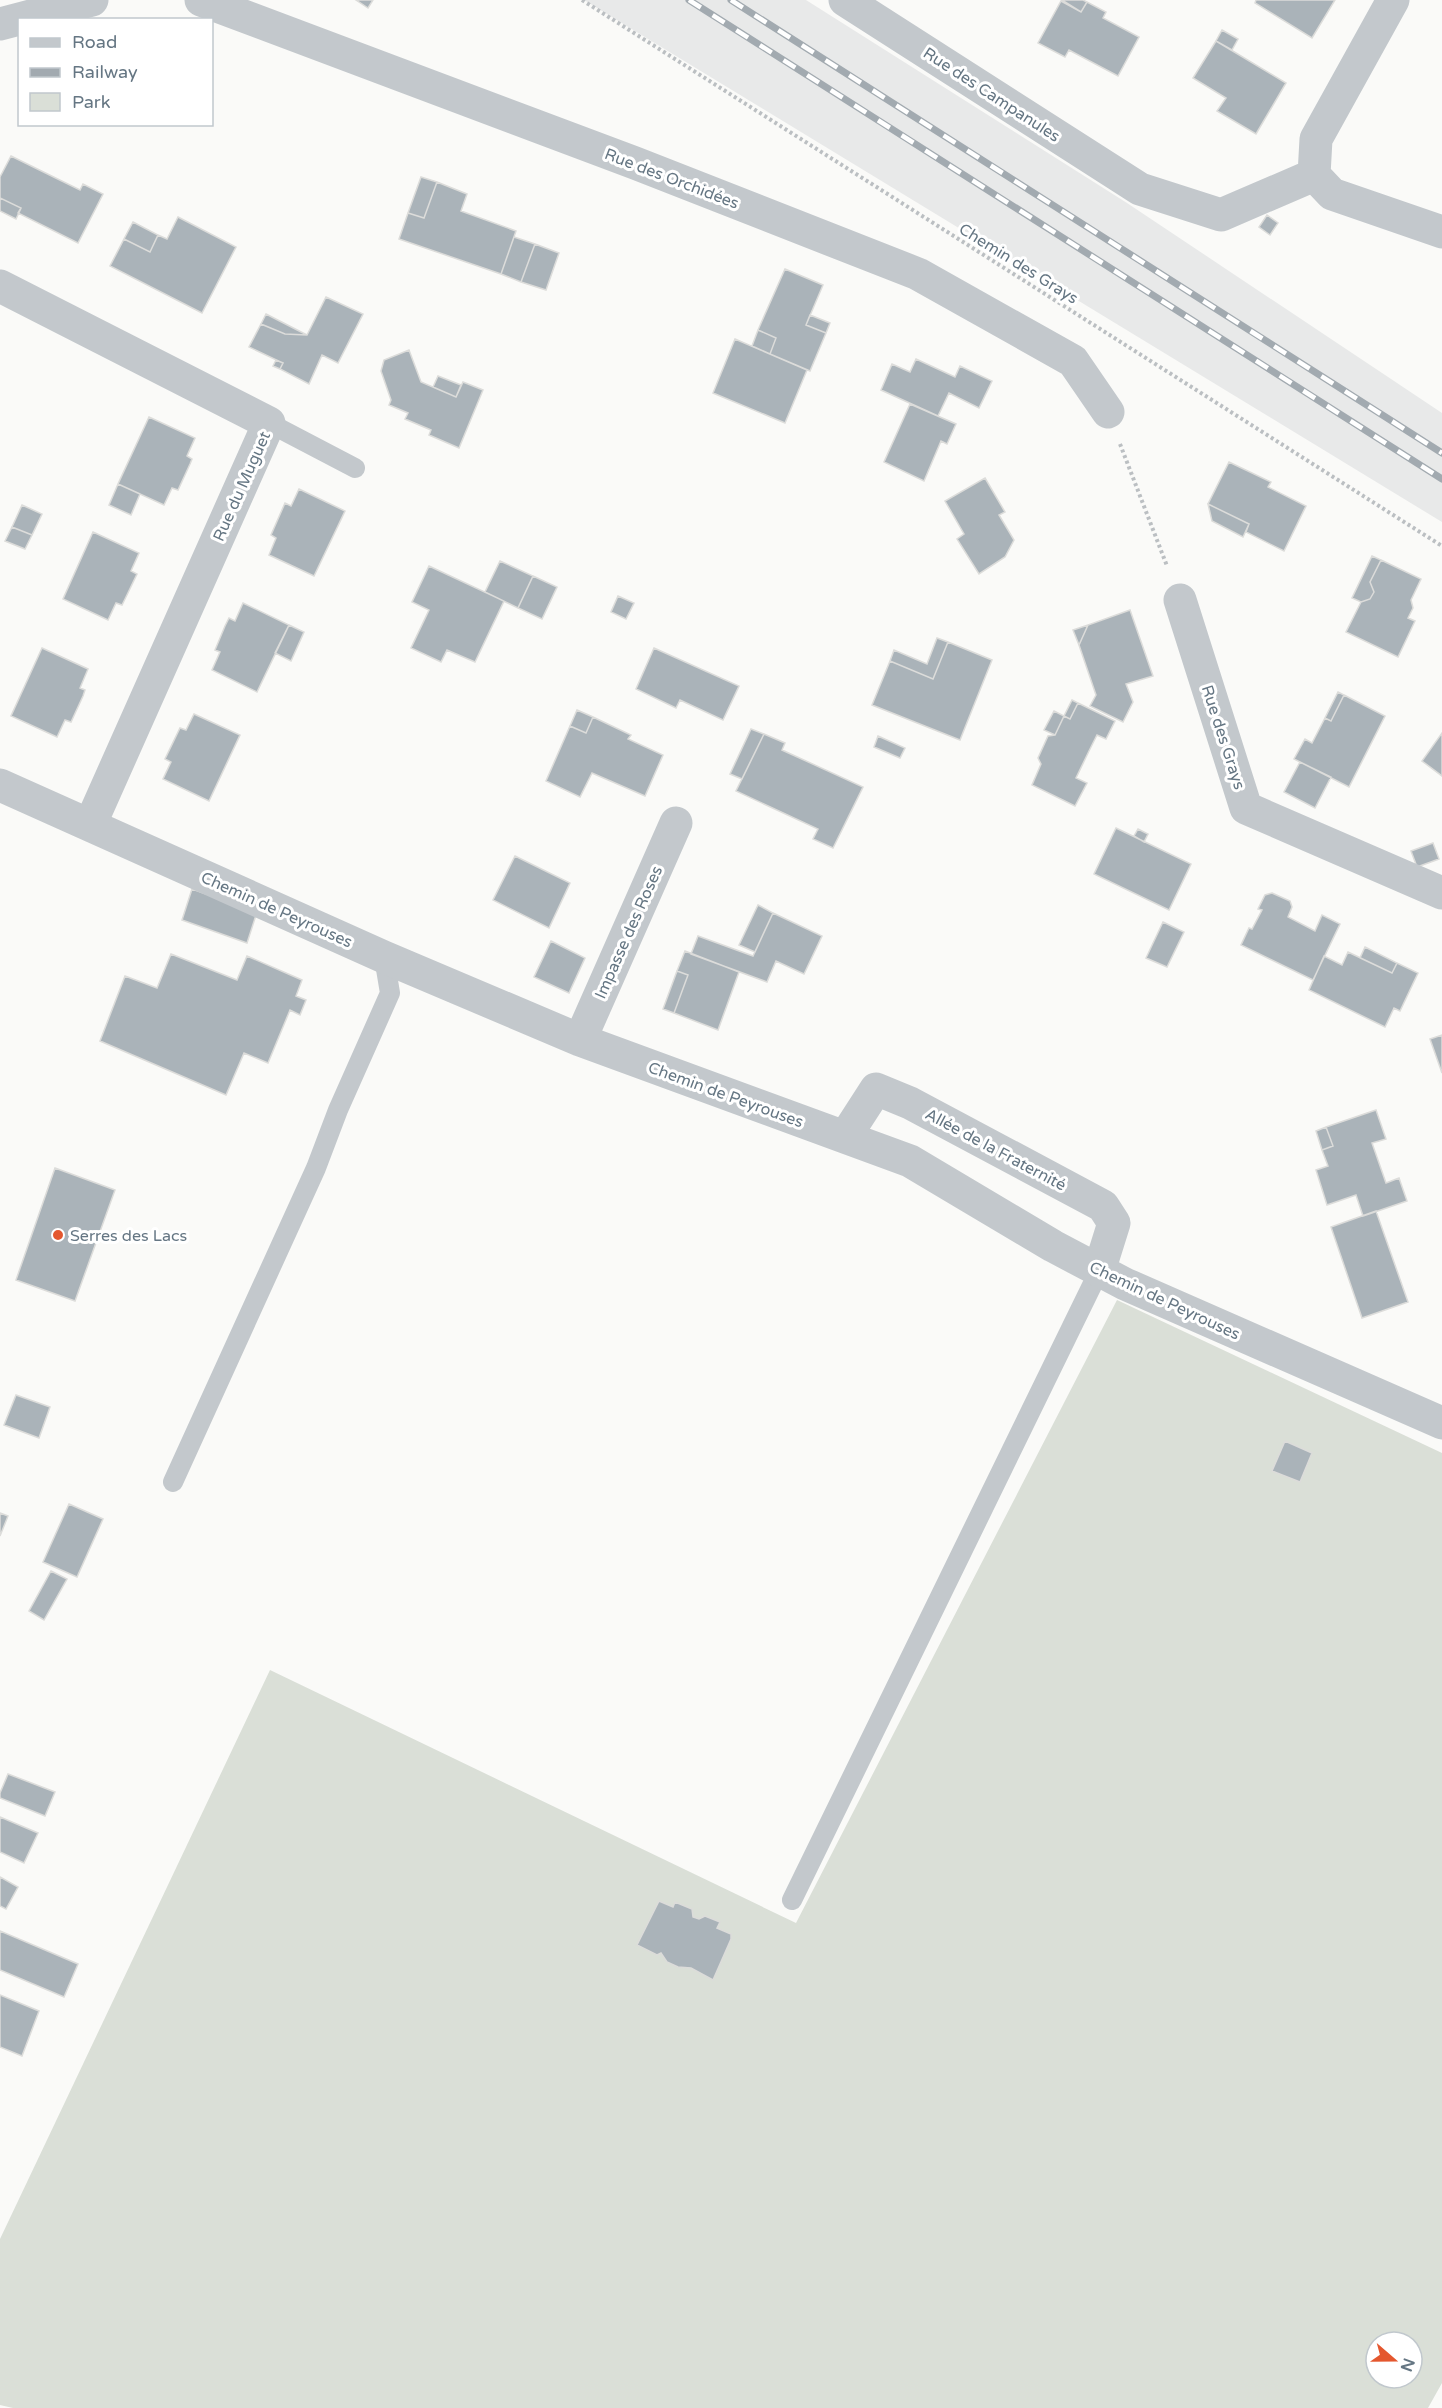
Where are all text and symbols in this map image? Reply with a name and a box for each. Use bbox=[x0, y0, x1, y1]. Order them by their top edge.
legend bbox=[18, 18, 213, 126]
text: Road bbox=[72, 31, 117, 53]
street label: Rue des Campanules bbox=[919, 43, 1064, 147]
text: Railway bbox=[72, 61, 138, 83]
text: Park bbox=[72, 91, 111, 113]
street label: Rue des Orchidées bbox=[602, 144, 742, 214]
street label: Chemin des Grays bbox=[955, 219, 1082, 309]
street label: Rue du Muguet bbox=[209, 428, 275, 545]
street label: Rue des Grays bbox=[1197, 683, 1249, 792]
street label: Impasse des Roses bbox=[591, 863, 667, 1002]
street label: Chemin de Peyrouses bbox=[198, 867, 355, 952]
street label: Chemin de Peyrouses bbox=[645, 1058, 806, 1132]
street label: Allée de la Fraternité bbox=[922, 1104, 1069, 1196]
place label: Serres des Lacs bbox=[70, 1226, 187, 1246]
marker: Serres des Lacs bbox=[51, 1228, 65, 1242]
street label: Chemin de Peyrouses bbox=[1086, 1257, 1243, 1345]
north arrow bbox=[1364, 2330, 1424, 2390]
text: N bbox=[1396, 2355, 1419, 2374]

